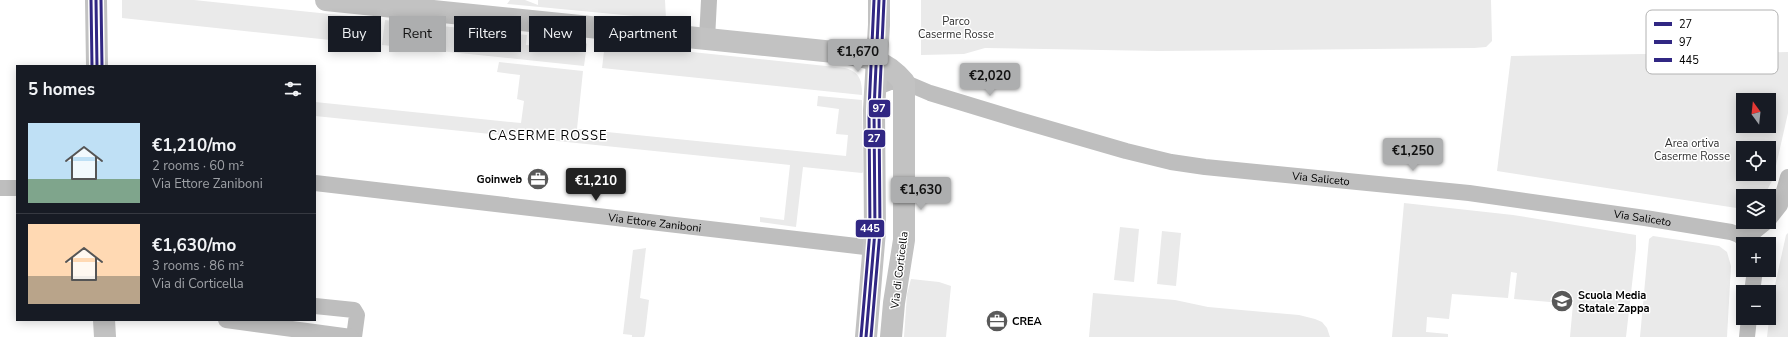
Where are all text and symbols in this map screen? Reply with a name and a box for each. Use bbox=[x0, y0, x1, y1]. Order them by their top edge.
legend bbox=[1646, 10, 1778, 74]
park label: Parco Caserme Rosse bbox=[918, 14, 994, 42]
chip: Buy bbox=[328, 16, 381, 52]
chip: Rent bbox=[389, 16, 446, 52]
chip: Filters bbox=[454, 16, 521, 52]
chip: New bbox=[529, 16, 586, 52]
chip: Apartment bbox=[594, 16, 691, 52]
text: 27 bbox=[1679, 17, 1692, 32]
text: 97 bbox=[1679, 35, 1692, 50]
pin: €1,670 bbox=[825, 39, 891, 73]
text: €1,670 bbox=[837, 43, 879, 61]
text: 445 bbox=[1679, 53, 1699, 68]
pin: €2,020 bbox=[957, 63, 1023, 97]
text: €2,020 bbox=[969, 67, 1011, 85]
text: 5 homes bbox=[28, 78, 95, 101]
icon: filters bbox=[282, 78, 304, 100]
north arrow bbox=[1736, 93, 1776, 133]
map controls bbox=[1736, 93, 1776, 325]
line badge: 97 bbox=[868, 99, 891, 118]
text: 97 bbox=[872, 101, 886, 116]
district label: CASERME ROSSE bbox=[488, 127, 608, 145]
line badge: 27 bbox=[863, 129, 886, 148]
text: 27 bbox=[867, 131, 881, 146]
text: €1,210/mo bbox=[152, 134, 236, 157]
park label: Area ortiva Caserme Rosse bbox=[1654, 136, 1730, 164]
pin: €1,250 bbox=[1380, 138, 1446, 172]
icon: home bbox=[60, 139, 108, 187]
button: locate bbox=[1736, 141, 1776, 181]
text: €1,250 bbox=[1392, 142, 1434, 160]
text: 2 rooms · 60 m² bbox=[152, 157, 244, 175]
office icon: Goinweb bbox=[525, 166, 551, 192]
pin: €1,210 bbox=[563, 168, 629, 202]
street label: Via Saliceto bbox=[1290, 169, 1351, 189]
place label: Goinweb bbox=[477, 172, 522, 187]
text: €1,210 bbox=[575, 172, 617, 190]
text: Via Ettore Zaniboni bbox=[152, 175, 263, 193]
pin: €1,630 bbox=[888, 177, 954, 211]
text: €1,630 bbox=[900, 181, 942, 199]
button: layers bbox=[1736, 189, 1776, 229]
street label: Via Saliceto bbox=[1612, 206, 1672, 230]
street label: Via Ettore Zaniboni bbox=[606, 210, 702, 236]
line badge: 445 bbox=[855, 219, 885, 238]
text: 445 bbox=[860, 221, 880, 236]
street label: Via di Corticella bbox=[887, 231, 912, 310]
text: €1,630/mo bbox=[152, 234, 236, 257]
button: + bbox=[1736, 237, 1776, 277]
icon: home bbox=[60, 240, 108, 288]
text: 3 rooms · 86 m² bbox=[152, 257, 244, 275]
text: Via di Corticella bbox=[152, 275, 244, 293]
button: − bbox=[1736, 285, 1776, 325]
school or university icon: Scuola Media Statale Zappa bbox=[1549, 288, 1575, 314]
place label: Scuola Media Statale Zappa bbox=[1578, 288, 1650, 316]
office icon: CREA bbox=[984, 308, 1010, 334]
place label: CREA bbox=[1012, 314, 1042, 329]

